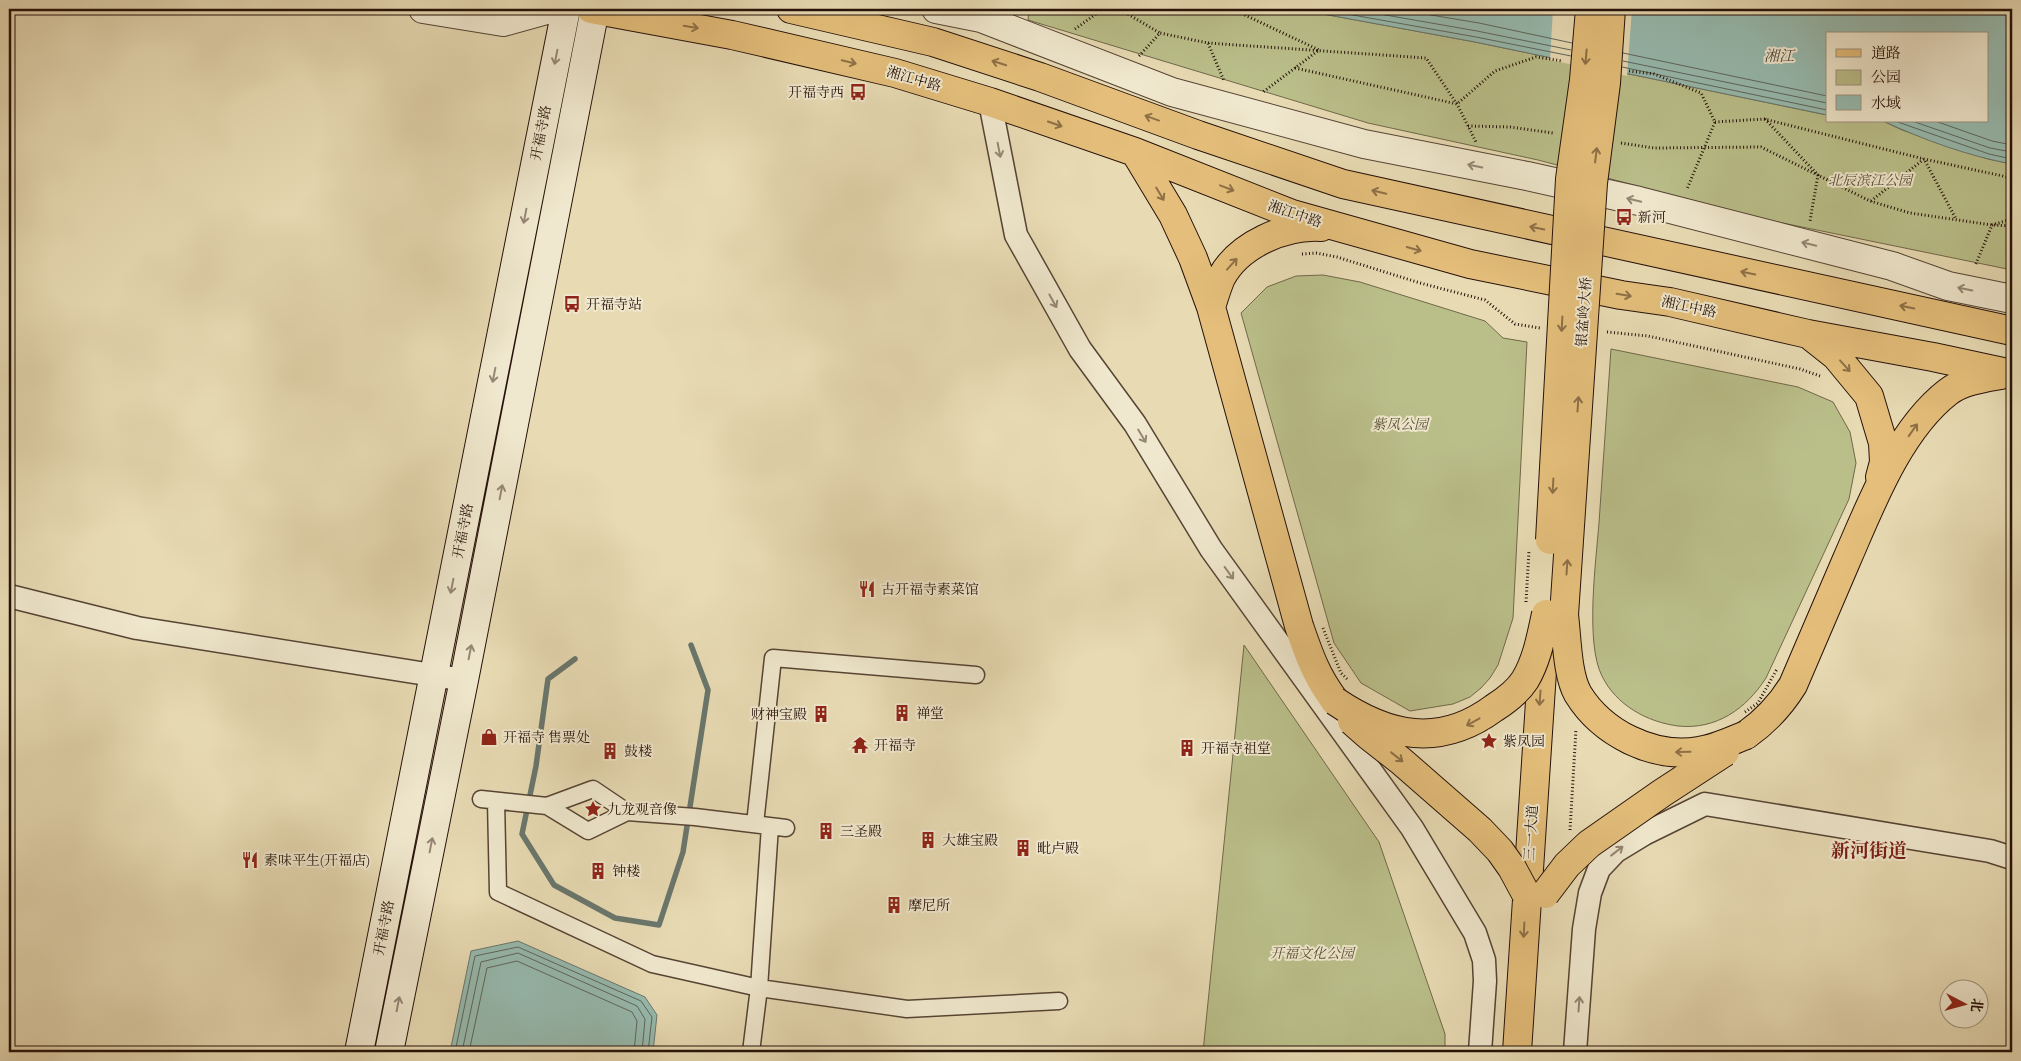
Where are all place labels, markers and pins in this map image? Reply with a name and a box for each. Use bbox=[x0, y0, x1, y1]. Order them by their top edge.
bus stop icon: 开福寺西 bbox=[848, 82, 868, 102]
place label: 开福寺西 bbox=[788, 84, 844, 101]
bus stop icon: 新河 bbox=[1614, 207, 1634, 227]
place label: 新河 bbox=[1638, 209, 1666, 226]
bus stop icon: 开福寺站 bbox=[562, 294, 582, 314]
place label: 开福寺站 bbox=[586, 296, 642, 313]
restaurant icon: 古开福寺素菜馆 bbox=[857, 579, 877, 599]
place label: 古开福寺素菜馆 bbox=[881, 581, 979, 598]
building icon: 禅堂 bbox=[892, 703, 912, 723]
building icon: 财神宝殿 bbox=[811, 704, 831, 724]
place label: 禅堂 bbox=[916, 705, 944, 722]
place label: 财神宝殿 bbox=[751, 706, 807, 723]
shop icon: 开福寺 售票处 bbox=[479, 727, 499, 747]
place label: 开福寺 售票处 bbox=[503, 729, 590, 746]
place icon: 紫凤园 bbox=[1479, 731, 1499, 751]
place label: 紫凤园 bbox=[1503, 733, 1545, 750]
temple icon: 开福寺 bbox=[850, 735, 870, 755]
place label: 开福寺 bbox=[874, 737, 916, 754]
building icon: 开福寺祖堂 bbox=[1177, 738, 1197, 758]
place label: 开福寺祖堂 bbox=[1201, 740, 1271, 757]
building icon: 鼓楼 bbox=[600, 741, 620, 761]
place label: 鼓楼 bbox=[624, 743, 652, 760]
place icon: 九龙观音像 bbox=[583, 799, 603, 819]
place label: 九龙观音像 bbox=[607, 801, 677, 818]
building icon: 三圣殿 bbox=[816, 821, 836, 841]
place label: 三圣殿 bbox=[840, 823, 882, 840]
building icon: 大雄宝殿 bbox=[918, 830, 938, 850]
place label: 大雄宝殿 bbox=[942, 832, 998, 849]
building icon: 毗卢殿 bbox=[1013, 838, 1033, 858]
place label: 毗卢殿 bbox=[1037, 840, 1079, 857]
restaurant icon: 素味平生(开福店) bbox=[240, 850, 260, 870]
place label: 素味平生(开福店) bbox=[264, 852, 370, 869]
building icon: 钟楼 bbox=[588, 861, 608, 881]
place label: 钟楼 bbox=[612, 863, 640, 880]
building icon: 摩尼所 bbox=[884, 895, 904, 915]
place label: 摩尼所 bbox=[908, 897, 950, 914]

